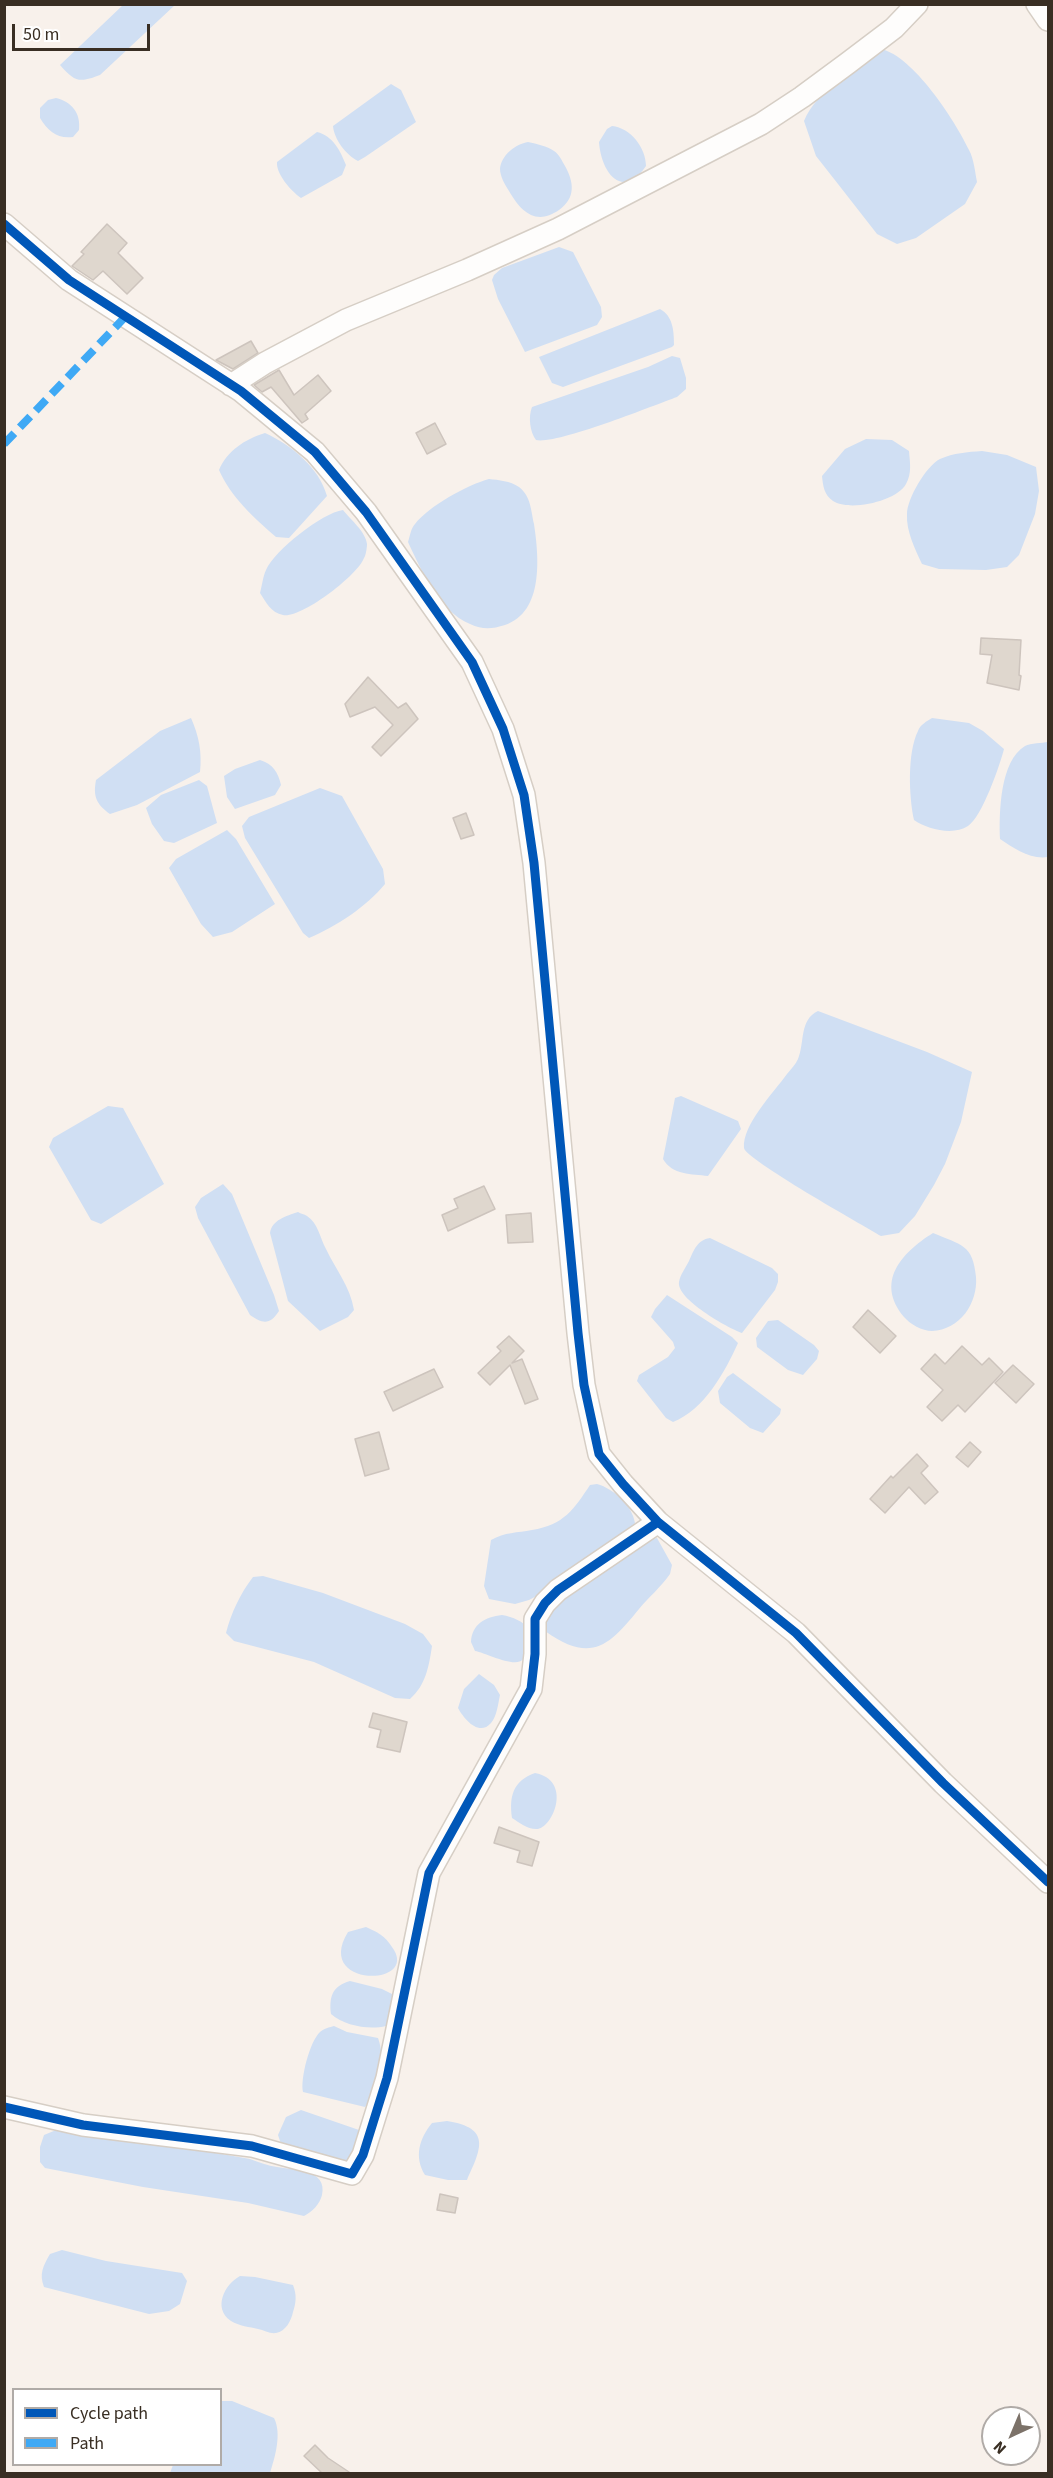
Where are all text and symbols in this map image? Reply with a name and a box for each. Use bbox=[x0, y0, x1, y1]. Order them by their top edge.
scale bar bbox=[15, 12, 153, 50]
text: 50 m bbox=[23, 22, 59, 47]
legend bbox=[12, 2388, 222, 2466]
text: Cycle path bbox=[70, 2401, 148, 2426]
north arrow bbox=[981, 2406, 1041, 2466]
text: Path bbox=[70, 2431, 104, 2456]
text: N bbox=[988, 2436, 1011, 2459]

